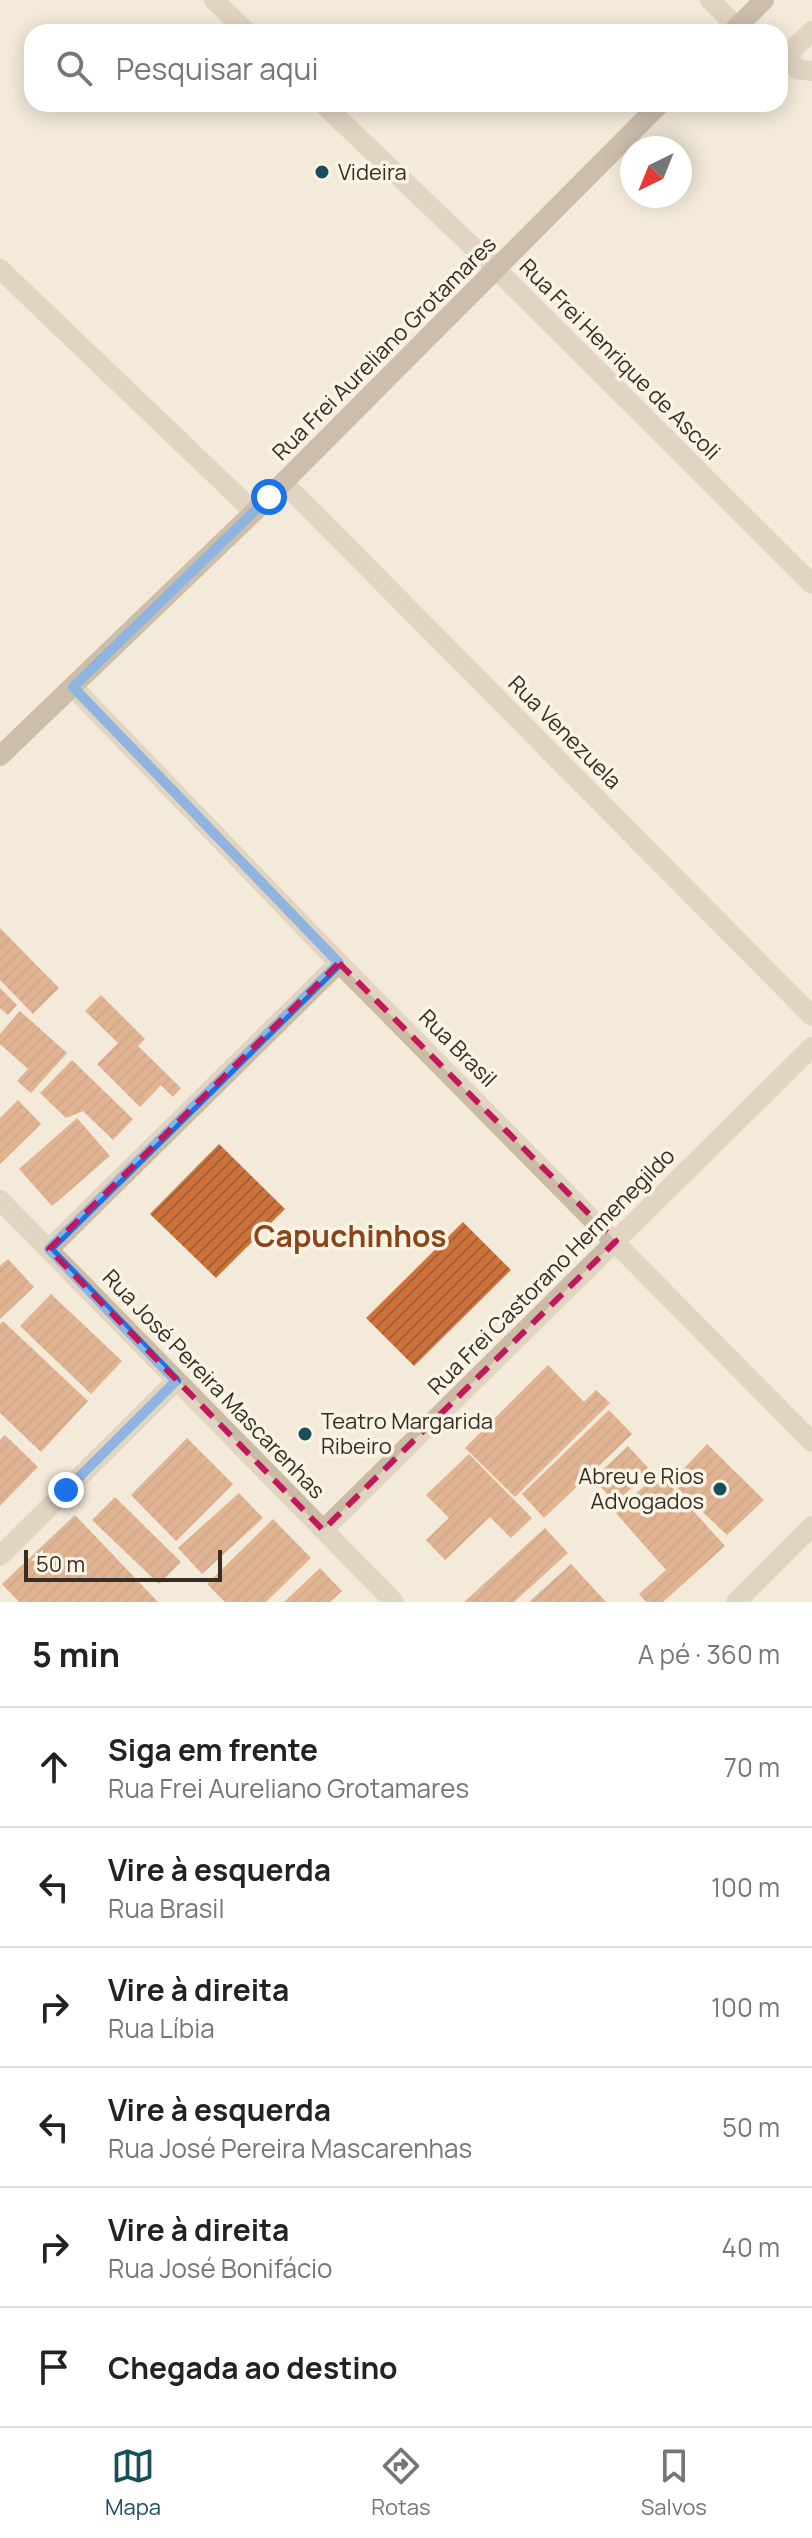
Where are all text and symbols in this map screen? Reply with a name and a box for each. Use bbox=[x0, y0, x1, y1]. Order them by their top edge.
search box bbox=[24, 24, 788, 112]
icon: search bbox=[52, 46, 96, 90]
text: Pesquisar aqui bbox=[116, 48, 318, 89]
north arrow bbox=[620, 136, 692, 208]
place label: Videira bbox=[338, 157, 407, 187]
marker: Videira bbox=[313, 163, 331, 181]
street label: Rua Frei Aureliano Grotamares bbox=[265, 229, 503, 467]
street label: Rua Frei Henrique de Ascoli bbox=[513, 252, 727, 466]
route start bbox=[251, 479, 287, 515]
street label: Rua Venezuela bbox=[502, 669, 628, 795]
street label: Rua Brasil bbox=[413, 1003, 503, 1093]
street label: Rua Frei Castorano Hermenegildo bbox=[421, 1141, 681, 1401]
district label: Capuchinhos bbox=[253, 1215, 447, 1256]
street label: Rua José Pereira Mascarenhas bbox=[96, 1263, 332, 1505]
place label: Teatro Margarida Ribeiro bbox=[321, 1406, 493, 1461]
marker: Teatro Margarida Ribeiro bbox=[296, 1425, 314, 1443]
place label: Abreu e Rios Advogados bbox=[578, 1461, 704, 1516]
route end bbox=[48, 1472, 84, 1508]
marker: Abreu e Rios Advogados bbox=[711, 1480, 729, 1498]
scale bar bbox=[24, 1546, 222, 1582]
text: 50 m bbox=[36, 1549, 85, 1579]
text: 5 min bbox=[32, 1631, 120, 1677]
text: A pé · 360 m bbox=[638, 1636, 780, 1672]
text: Siga em frente bbox=[108, 1729, 318, 1770]
icon: ahead bbox=[32, 1745, 76, 1789]
text: 70 m bbox=[724, 1749, 780, 1785]
text: Rua Frei Aureliano Grotamares bbox=[108, 1770, 469, 1806]
text: Vire à esquerda bbox=[108, 1849, 331, 1890]
icon: left bbox=[32, 1865, 76, 1909]
text: 100 m bbox=[711, 1869, 780, 1905]
text: Rua Brasil bbox=[108, 1890, 225, 1926]
text: Vire à direita bbox=[108, 1969, 289, 2010]
icon: right bbox=[32, 1985, 76, 2029]
text: 100 m bbox=[711, 1989, 780, 2025]
text: Rua Líbia bbox=[108, 2010, 215, 2046]
text: Vire à esquerda bbox=[108, 2089, 331, 2130]
icon: left bbox=[32, 2105, 76, 2149]
text: 50 m bbox=[722, 2109, 780, 2145]
text: Rua José Pereira Mascarenhas bbox=[108, 2130, 472, 2166]
text: Vire à direita bbox=[108, 2209, 289, 2250]
icon: right bbox=[32, 2225, 76, 2269]
text: 40 m bbox=[722, 2229, 780, 2265]
text: Rua José Bonifácio bbox=[108, 2250, 332, 2286]
icon: arrive bbox=[32, 2345, 76, 2389]
text: Chegada ao destino bbox=[108, 2347, 398, 2388]
tab: Mapa bbox=[105, 2444, 161, 2522]
tab: Rotas bbox=[371, 2444, 431, 2522]
tab: Salvos bbox=[641, 2444, 707, 2522]

